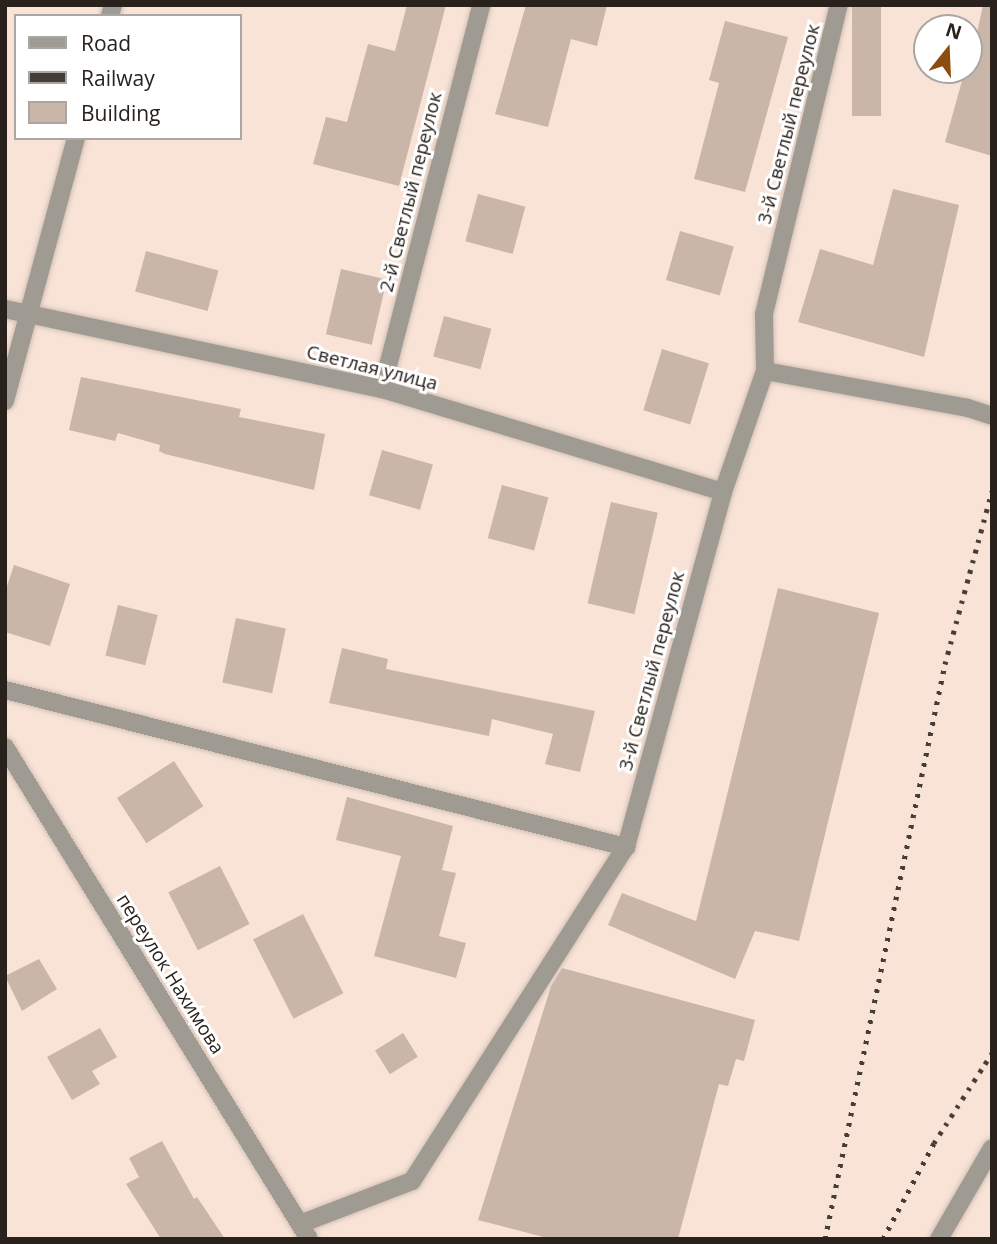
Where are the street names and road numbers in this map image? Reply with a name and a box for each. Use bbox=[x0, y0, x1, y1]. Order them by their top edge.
street label: 3-й Светлый переулок bbox=[753, 22, 825, 226]
street label: 2-й Светлый переулок bbox=[375, 90, 447, 294]
street label: Светлая улица bbox=[304, 341, 440, 395]
street label: 3-й Светлый переулок bbox=[614, 569, 690, 773]
street label: переулок Нахимова bbox=[111, 890, 229, 1058]

